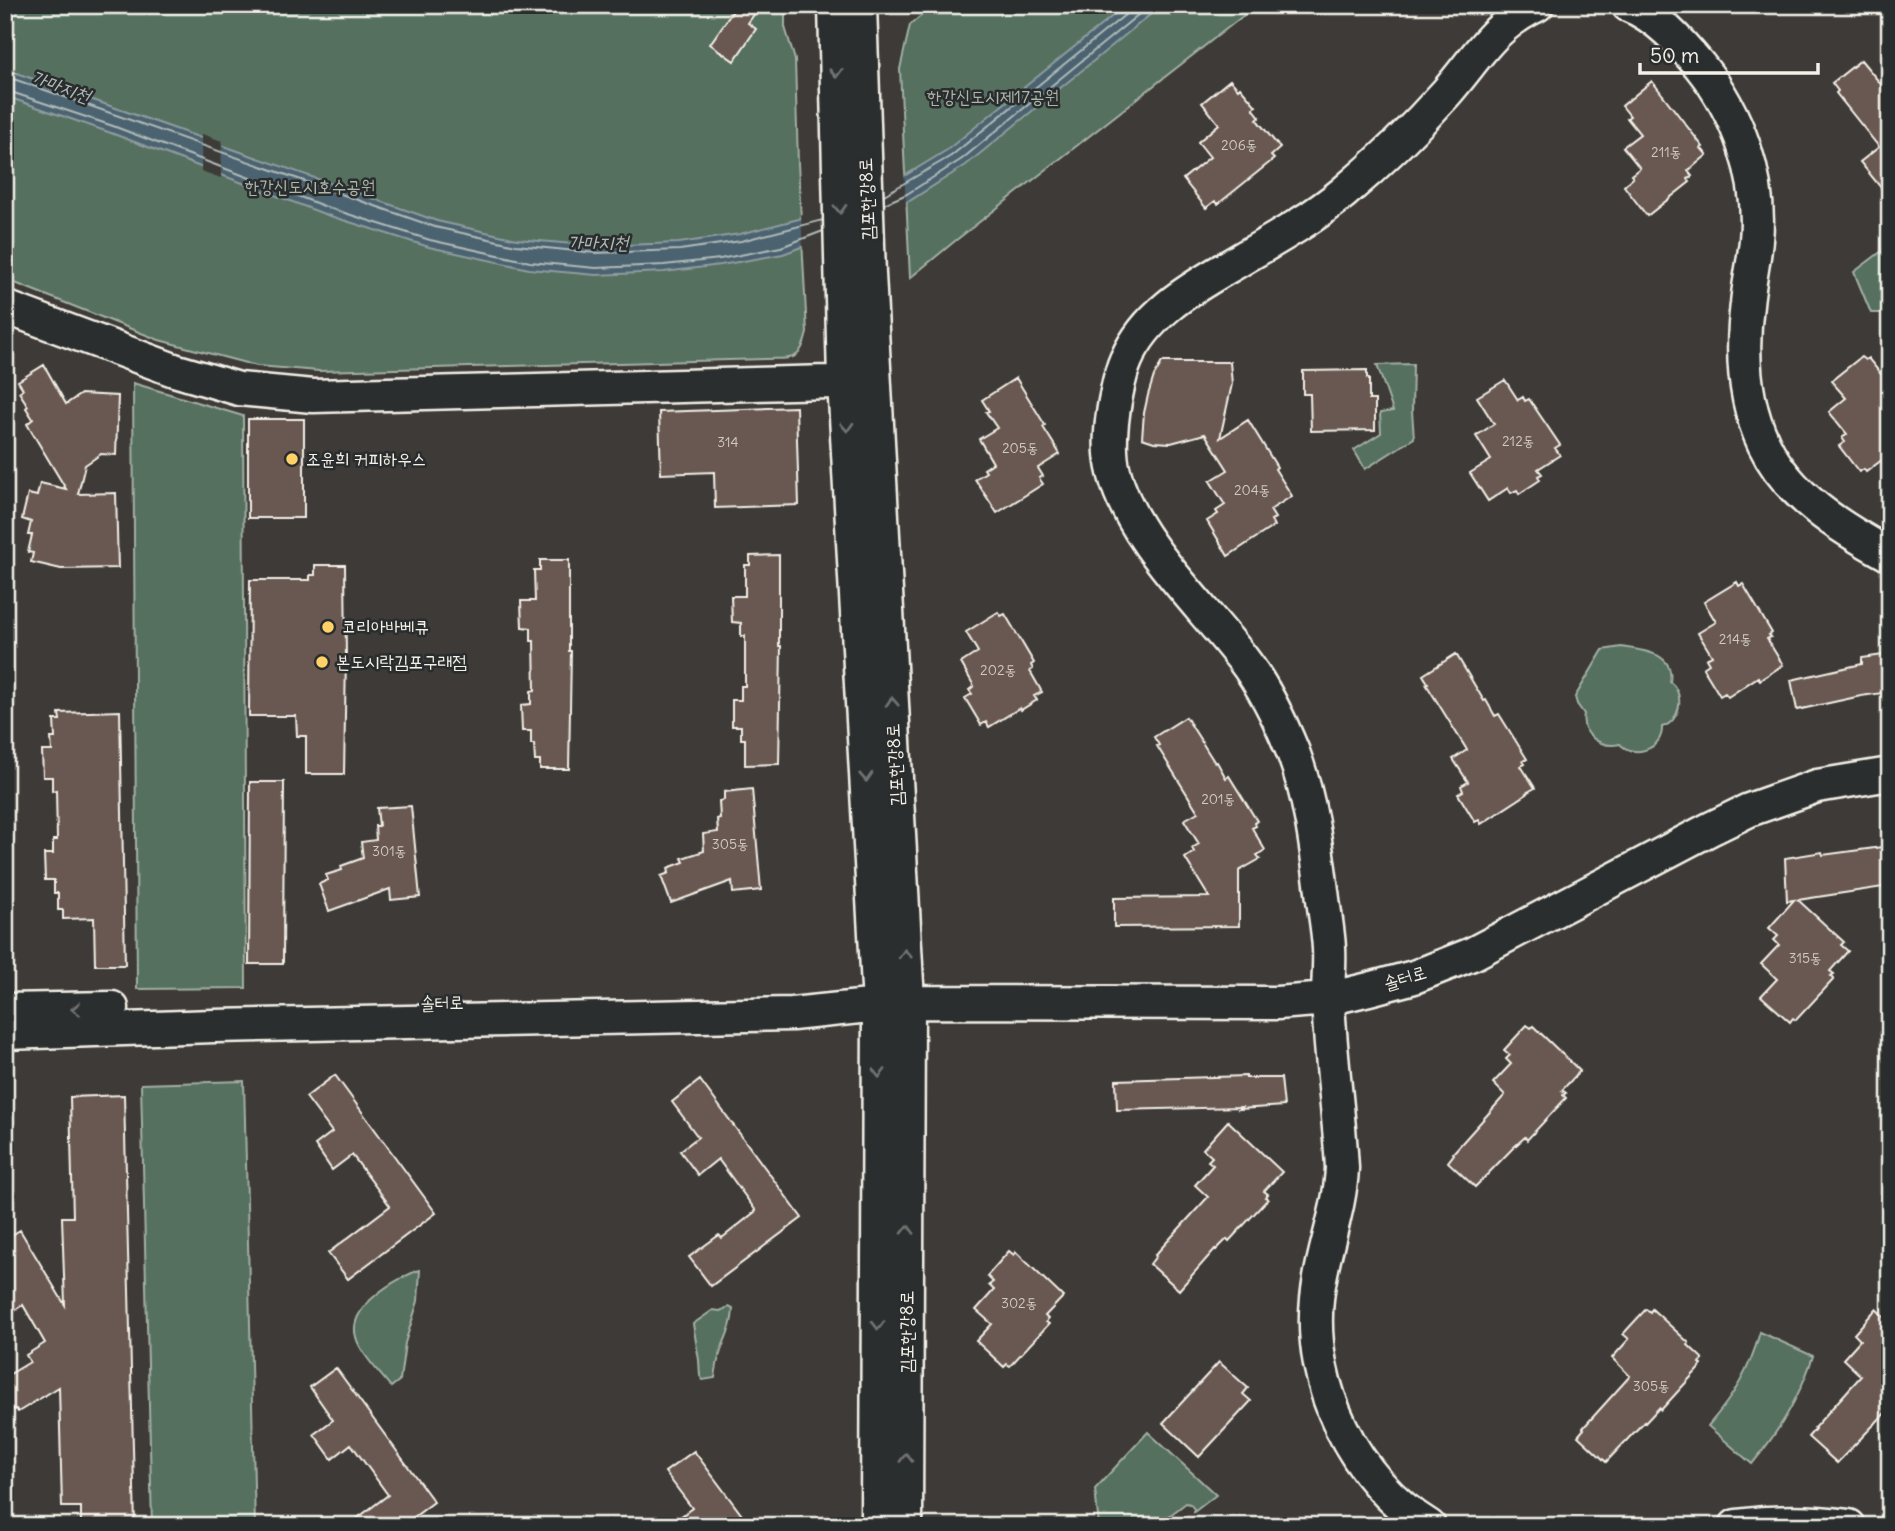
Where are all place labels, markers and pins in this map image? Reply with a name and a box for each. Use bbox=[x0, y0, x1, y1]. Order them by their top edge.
place label: 조윤희 커피하우스 bbox=[306, 447, 426, 470]
marker: 조윤희 커피하우스 bbox=[284, 451, 300, 467]
place label: 코리아바베큐 bbox=[342, 615, 429, 638]
marker: 코리아바베큐 bbox=[320, 619, 336, 635]
place label: 본도시락김포구래점 bbox=[336, 650, 467, 673]
marker: 본도시락김포구래점 bbox=[314, 654, 330, 670]

